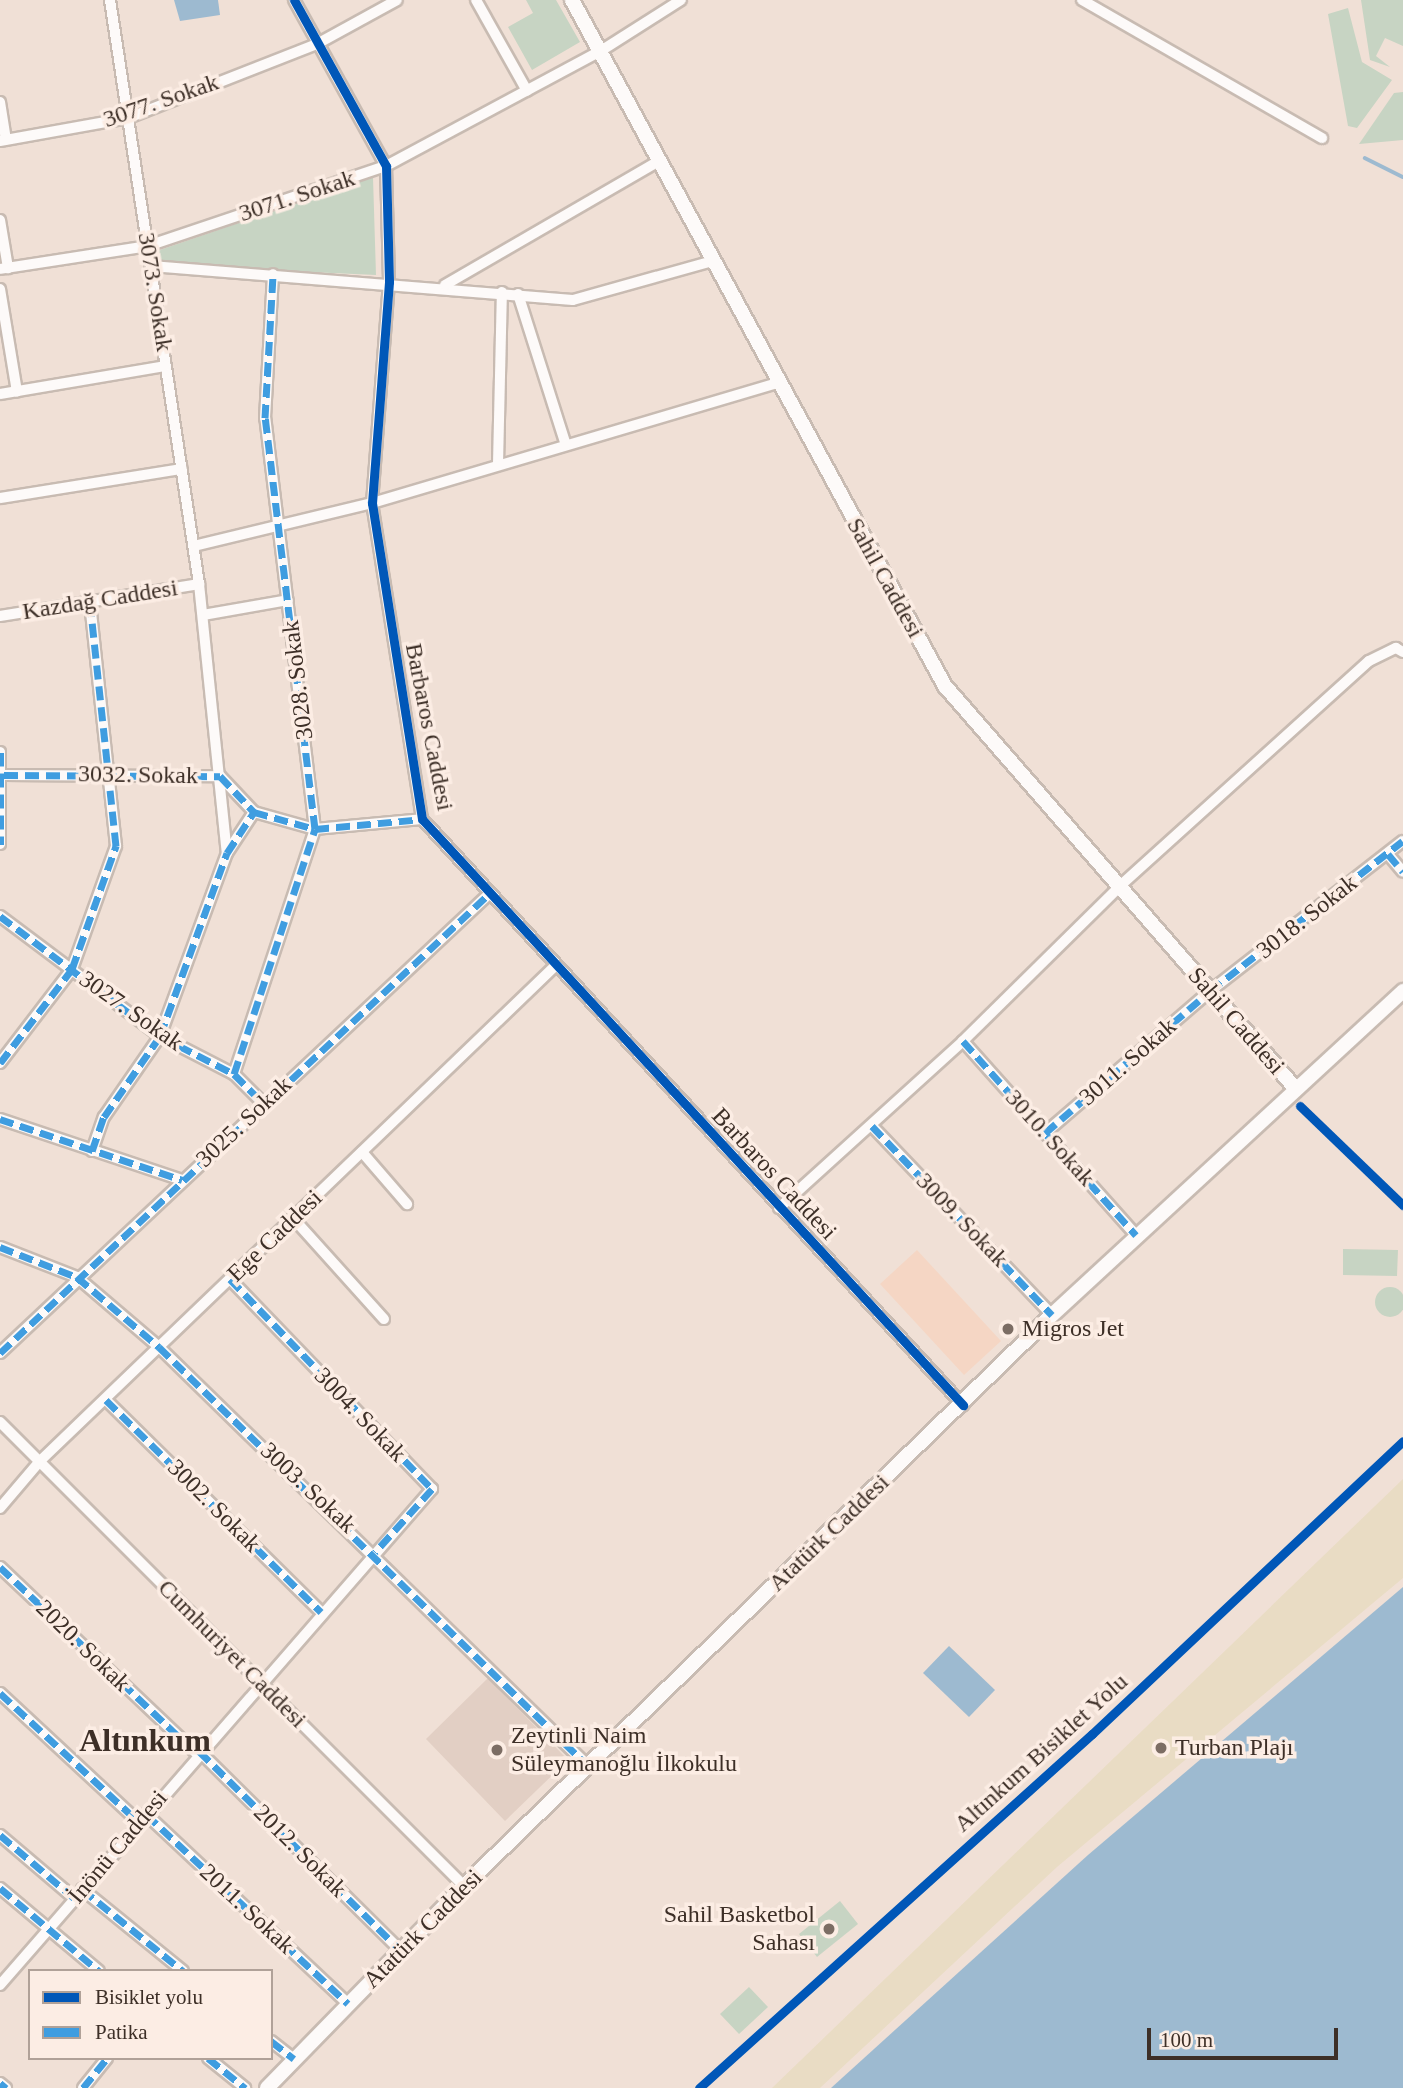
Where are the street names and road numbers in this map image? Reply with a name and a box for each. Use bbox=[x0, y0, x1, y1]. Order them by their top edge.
street label: 3077. Sokak bbox=[100, 68, 222, 134]
street label: 3071. Sokak bbox=[235, 164, 359, 228]
street label: 3073. Sokak bbox=[131, 230, 179, 354]
street label: Sahil Caddesi bbox=[840, 513, 930, 643]
street label: Kazdağ Caddesi bbox=[20, 574, 180, 626]
street label: 3028. Sokak bbox=[276, 619, 320, 741]
street label: Barbaros Caddesi bbox=[399, 641, 459, 813]
street label: 3032. Sokak bbox=[78, 760, 198, 790]
street label: 3018. Sokak bbox=[1251, 869, 1363, 965]
street label: Sahil Caddesi bbox=[1182, 961, 1290, 1081]
street label: 3027. Sokak bbox=[74, 965, 188, 1057]
street label: 3011. Sokak bbox=[1074, 1012, 1182, 1112]
street label: 3025. Sokak bbox=[190, 1071, 298, 1173]
street label: 3010. Sokak bbox=[999, 1084, 1101, 1192]
street label: Barbaros Caddesi bbox=[706, 1102, 842, 1246]
street label: 3009. Sokak bbox=[910, 1167, 1014, 1273]
street label: Ege Caddesi bbox=[222, 1184, 328, 1288]
street label: 3004. Sokak bbox=[308, 1362, 412, 1468]
street label: 3003. Sokak bbox=[254, 1437, 362, 1539]
street label: 3002. Sokak bbox=[161, 1453, 267, 1559]
street label: Atatürk Caddesi bbox=[763, 1468, 895, 1598]
street label: Cumhuriyet Caddesi bbox=[152, 1574, 312, 1734]
street label: 2020. Sokak bbox=[30, 1594, 136, 1698]
street label: Altınkum Bisiklet Yolu bbox=[948, 1667, 1134, 1839]
street label: İnönü Caddesi bbox=[62, 1784, 174, 1910]
street label: 2012. Sokak bbox=[247, 1798, 353, 1904]
street label: 2011. Sokak bbox=[194, 1858, 300, 1960]
street label: Atatürk Caddesi bbox=[357, 1863, 489, 1995]

